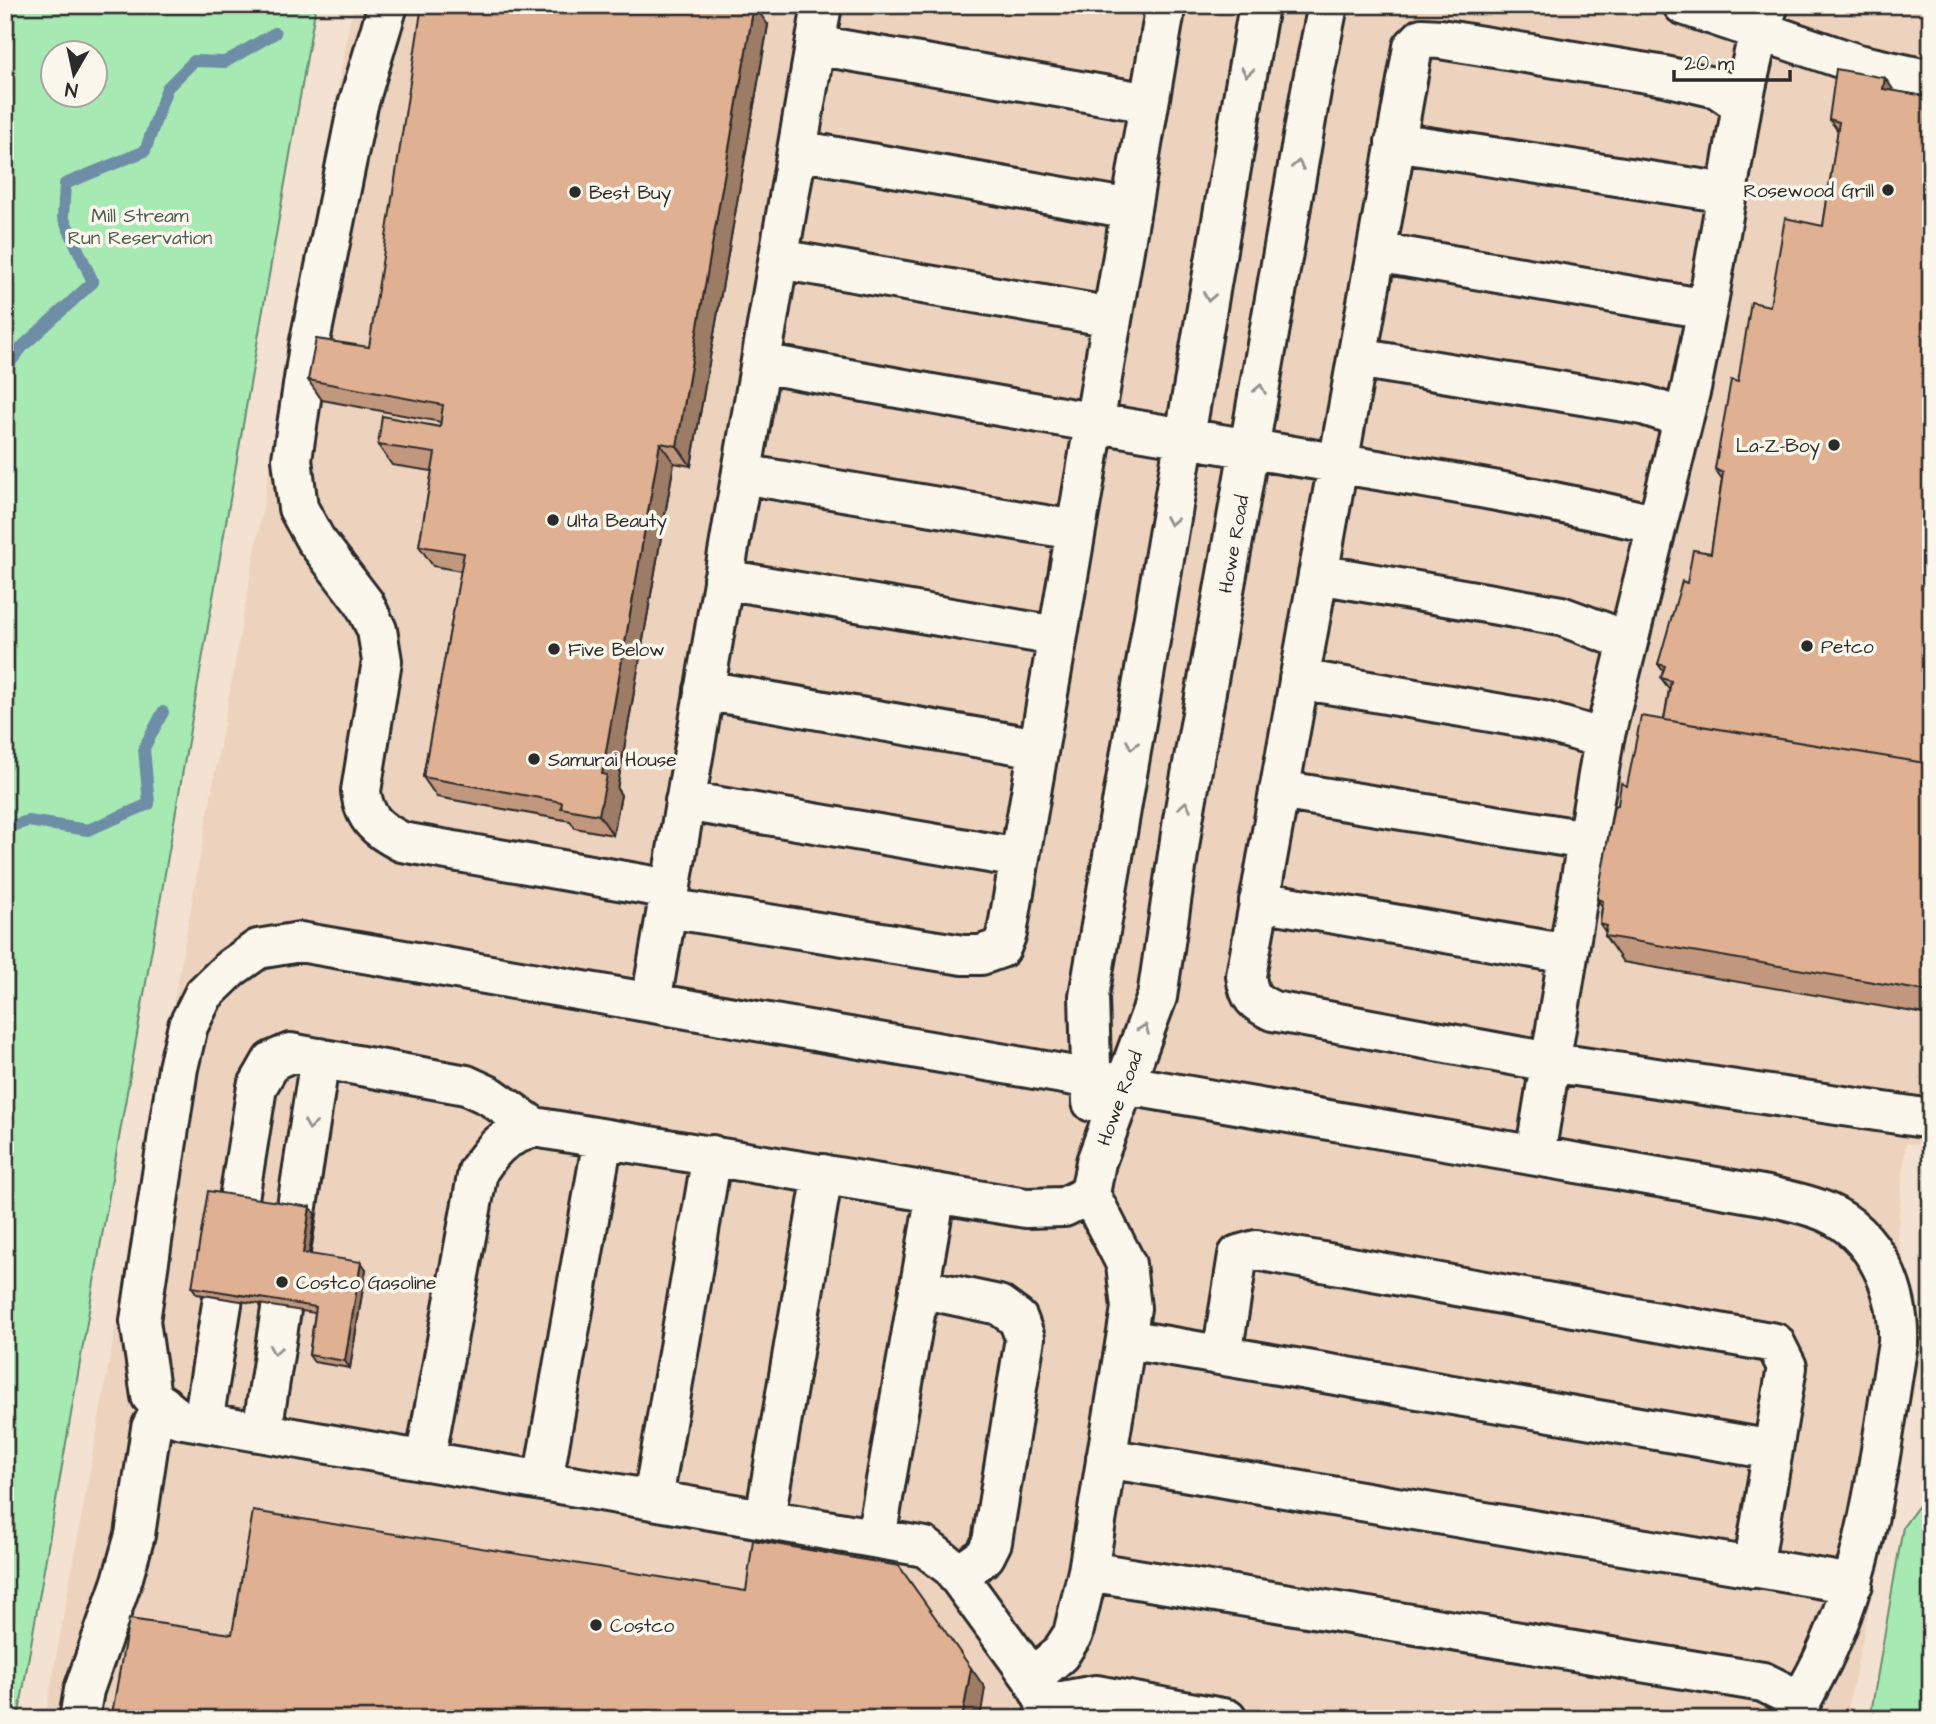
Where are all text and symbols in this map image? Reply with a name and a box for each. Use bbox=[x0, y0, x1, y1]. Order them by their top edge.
north arrow bbox=[38, 38, 108, 108]
scale bar bbox=[1674, 38, 1789, 82]
text: 20 m bbox=[1684, 49, 1735, 78]
one-way arrow bbox=[1240, 66, 1255, 78]
text: N bbox=[63, 75, 80, 104]
one-way arrow bbox=[1290, 159, 1305, 171]
place label: Rosewood Grill bbox=[1743, 178, 1874, 205]
place label: Best Buy bbox=[589, 180, 672, 208]
marker: Rosewood Grill bbox=[1880, 182, 1896, 198]
marker: Best Buy bbox=[567, 184, 583, 200]
park label: Mill Stream Run Reservation bbox=[68, 203, 212, 252]
one-way arrow bbox=[1202, 291, 1217, 303]
one-way arrow bbox=[1252, 383, 1267, 395]
place label: La-Z-Boy bbox=[1736, 433, 1821, 461]
marker: La-Z-Boy bbox=[1826, 437, 1842, 453]
street label: Howe Road bbox=[1213, 493, 1256, 595]
place label: Ulta Beauty bbox=[567, 508, 667, 536]
marker: Ulta Beauty bbox=[545, 512, 561, 528]
one-way arrow bbox=[1164, 515, 1179, 527]
place label: Petco bbox=[1821, 634, 1874, 661]
place label: Five Below bbox=[568, 637, 665, 664]
marker: Petco bbox=[1799, 638, 1815, 654]
marker: Five Below bbox=[546, 641, 562, 657]
one-way arrow bbox=[1125, 739, 1140, 751]
place label: Samurai House bbox=[548, 747, 677, 774]
marker: Samurai House bbox=[526, 751, 542, 767]
one-way arrow bbox=[1177, 800, 1192, 812]
one-way arrow bbox=[1136, 1024, 1150, 1036]
street label: Howe Road bbox=[1091, 1047, 1150, 1150]
one-way arrow bbox=[303, 1119, 318, 1131]
place label: Costco Gasoline bbox=[296, 1270, 436, 1297]
marker: Costco Gasoline bbox=[274, 1274, 290, 1290]
one-way arrow bbox=[267, 1344, 282, 1356]
place label: Costco bbox=[610, 1613, 674, 1640]
marker: Costco bbox=[588, 1617, 604, 1633]

